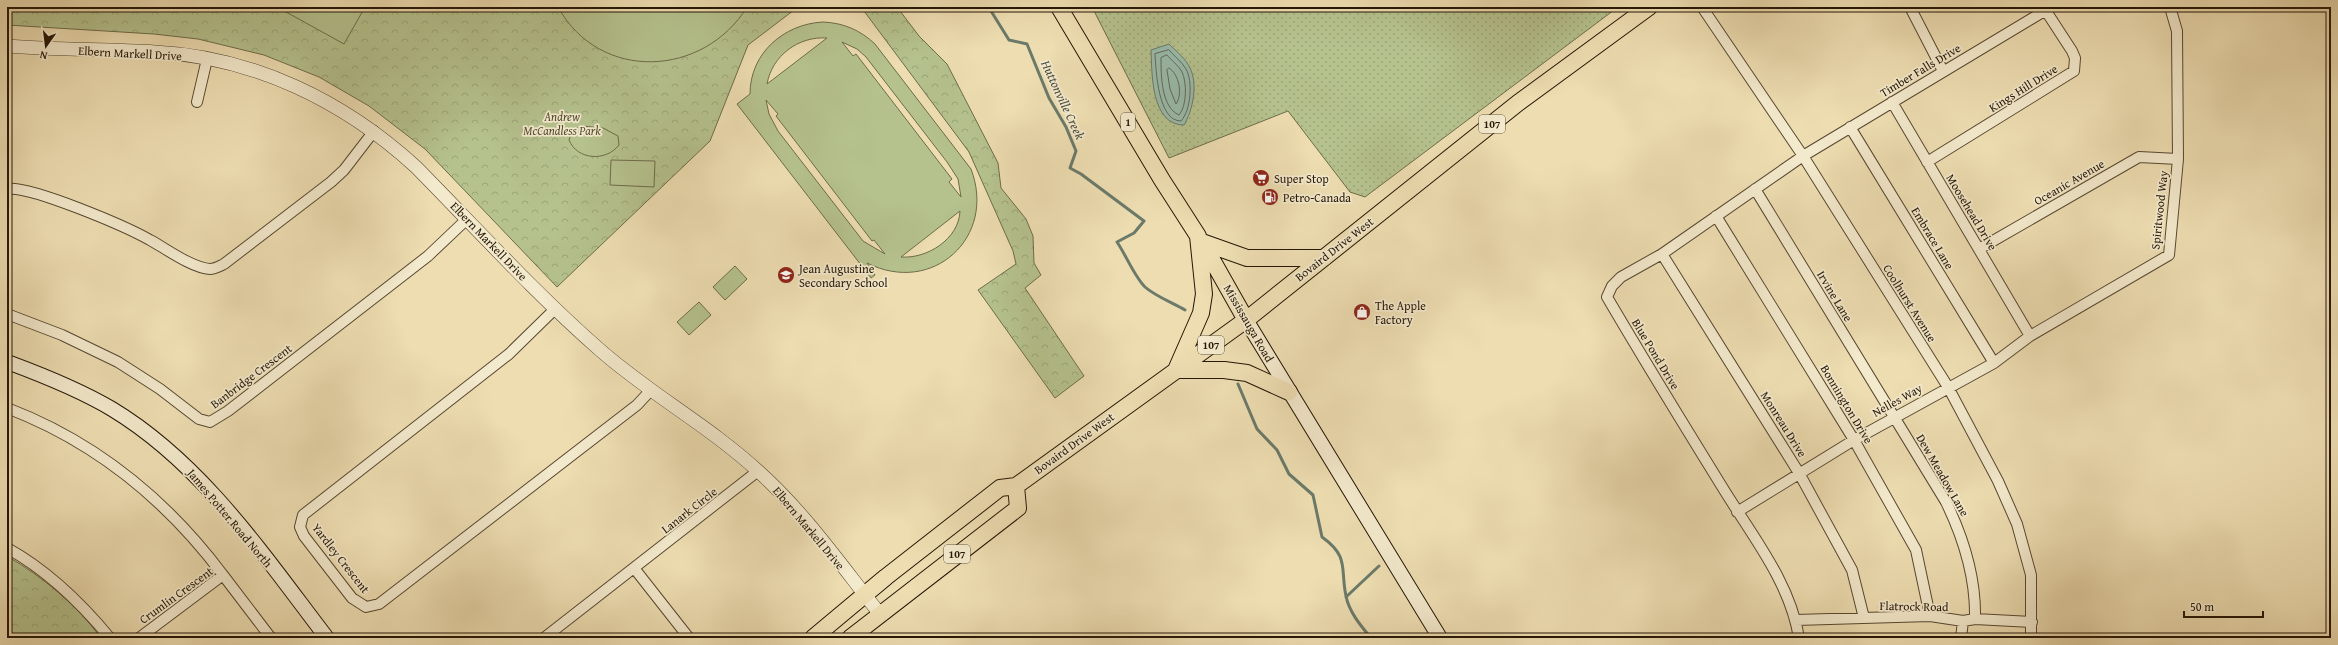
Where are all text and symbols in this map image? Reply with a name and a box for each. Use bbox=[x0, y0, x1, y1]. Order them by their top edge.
north arrow bbox=[26, 26, 66, 66]
street label: Timber Falls Drive bbox=[1876, 39, 1964, 101]
street label: Elbern Markell Drive bbox=[78, 42, 183, 64]
text: N bbox=[37, 47, 49, 64]
water label: Huttonville Creek bbox=[1036, 56, 1090, 143]
street label: Kings Hill Drive bbox=[1985, 60, 2061, 116]
park label: Andrew McCandless Park bbox=[523, 108, 601, 139]
road number: 1 bbox=[1121, 113, 1135, 131]
road number: 107 bbox=[1479, 115, 1505, 133]
street label: Oceanic Avenue bbox=[2031, 155, 2108, 209]
supermarket icon: Super Stop bbox=[1251, 168, 1271, 188]
place label: Super Stop bbox=[1274, 170, 1329, 187]
street label: Spiritwood Way bbox=[2146, 170, 2172, 250]
street label: Moosehead Drive bbox=[1942, 171, 2002, 254]
fuel station icon: Petro-Canada bbox=[1260, 187, 1280, 207]
place label: Petro-Canada bbox=[1283, 189, 1351, 206]
street label: Elbern Markell Drive bbox=[447, 198, 531, 285]
street label: Embrace Lane bbox=[1908, 204, 1959, 273]
street label: Bovaird Drive West bbox=[1291, 213, 1377, 285]
place label: Jean Augustine Secondary School bbox=[797, 260, 888, 291]
street label: Coolhurst Avenue bbox=[1879, 261, 1941, 345]
school or university icon: Jean Augustine Secondary School bbox=[776, 265, 796, 285]
street label: Irvine Lane bbox=[1813, 267, 1857, 325]
street label: Mississauga Road bbox=[1220, 281, 1278, 366]
place label: The Apple Factory bbox=[1375, 297, 1426, 328]
shop icon: The Apple Factory bbox=[1352, 302, 1372, 322]
street label: Blue Pond Drive bbox=[1628, 315, 1684, 393]
road number: 107 bbox=[1198, 336, 1224, 354]
street label: Banbridge Crescent bbox=[207, 339, 296, 412]
street label: Bonnington Drive bbox=[1817, 361, 1877, 447]
street label: Nelles Way bbox=[1869, 379, 1925, 421]
street label: Monreau Drive bbox=[1757, 388, 1811, 461]
street label: Bovaird Drive West bbox=[1030, 408, 1118, 478]
street label: Dew Meadow Lane bbox=[1912, 431, 1974, 520]
street label: James Potter Road North bbox=[182, 463, 277, 571]
street label: Lanark Circle bbox=[658, 483, 721, 537]
street label: Elbern Markell Drive bbox=[769, 483, 849, 574]
street label: Yardley Crescent bbox=[308, 519, 374, 597]
road number: 107 bbox=[944, 545, 970, 563]
street label: Crumlin Crescent bbox=[136, 562, 217, 628]
scale bar bbox=[2184, 593, 2263, 619]
street label: Flatrock Road bbox=[1879, 597, 1949, 615]
text: 50 m bbox=[2190, 598, 2214, 615]

